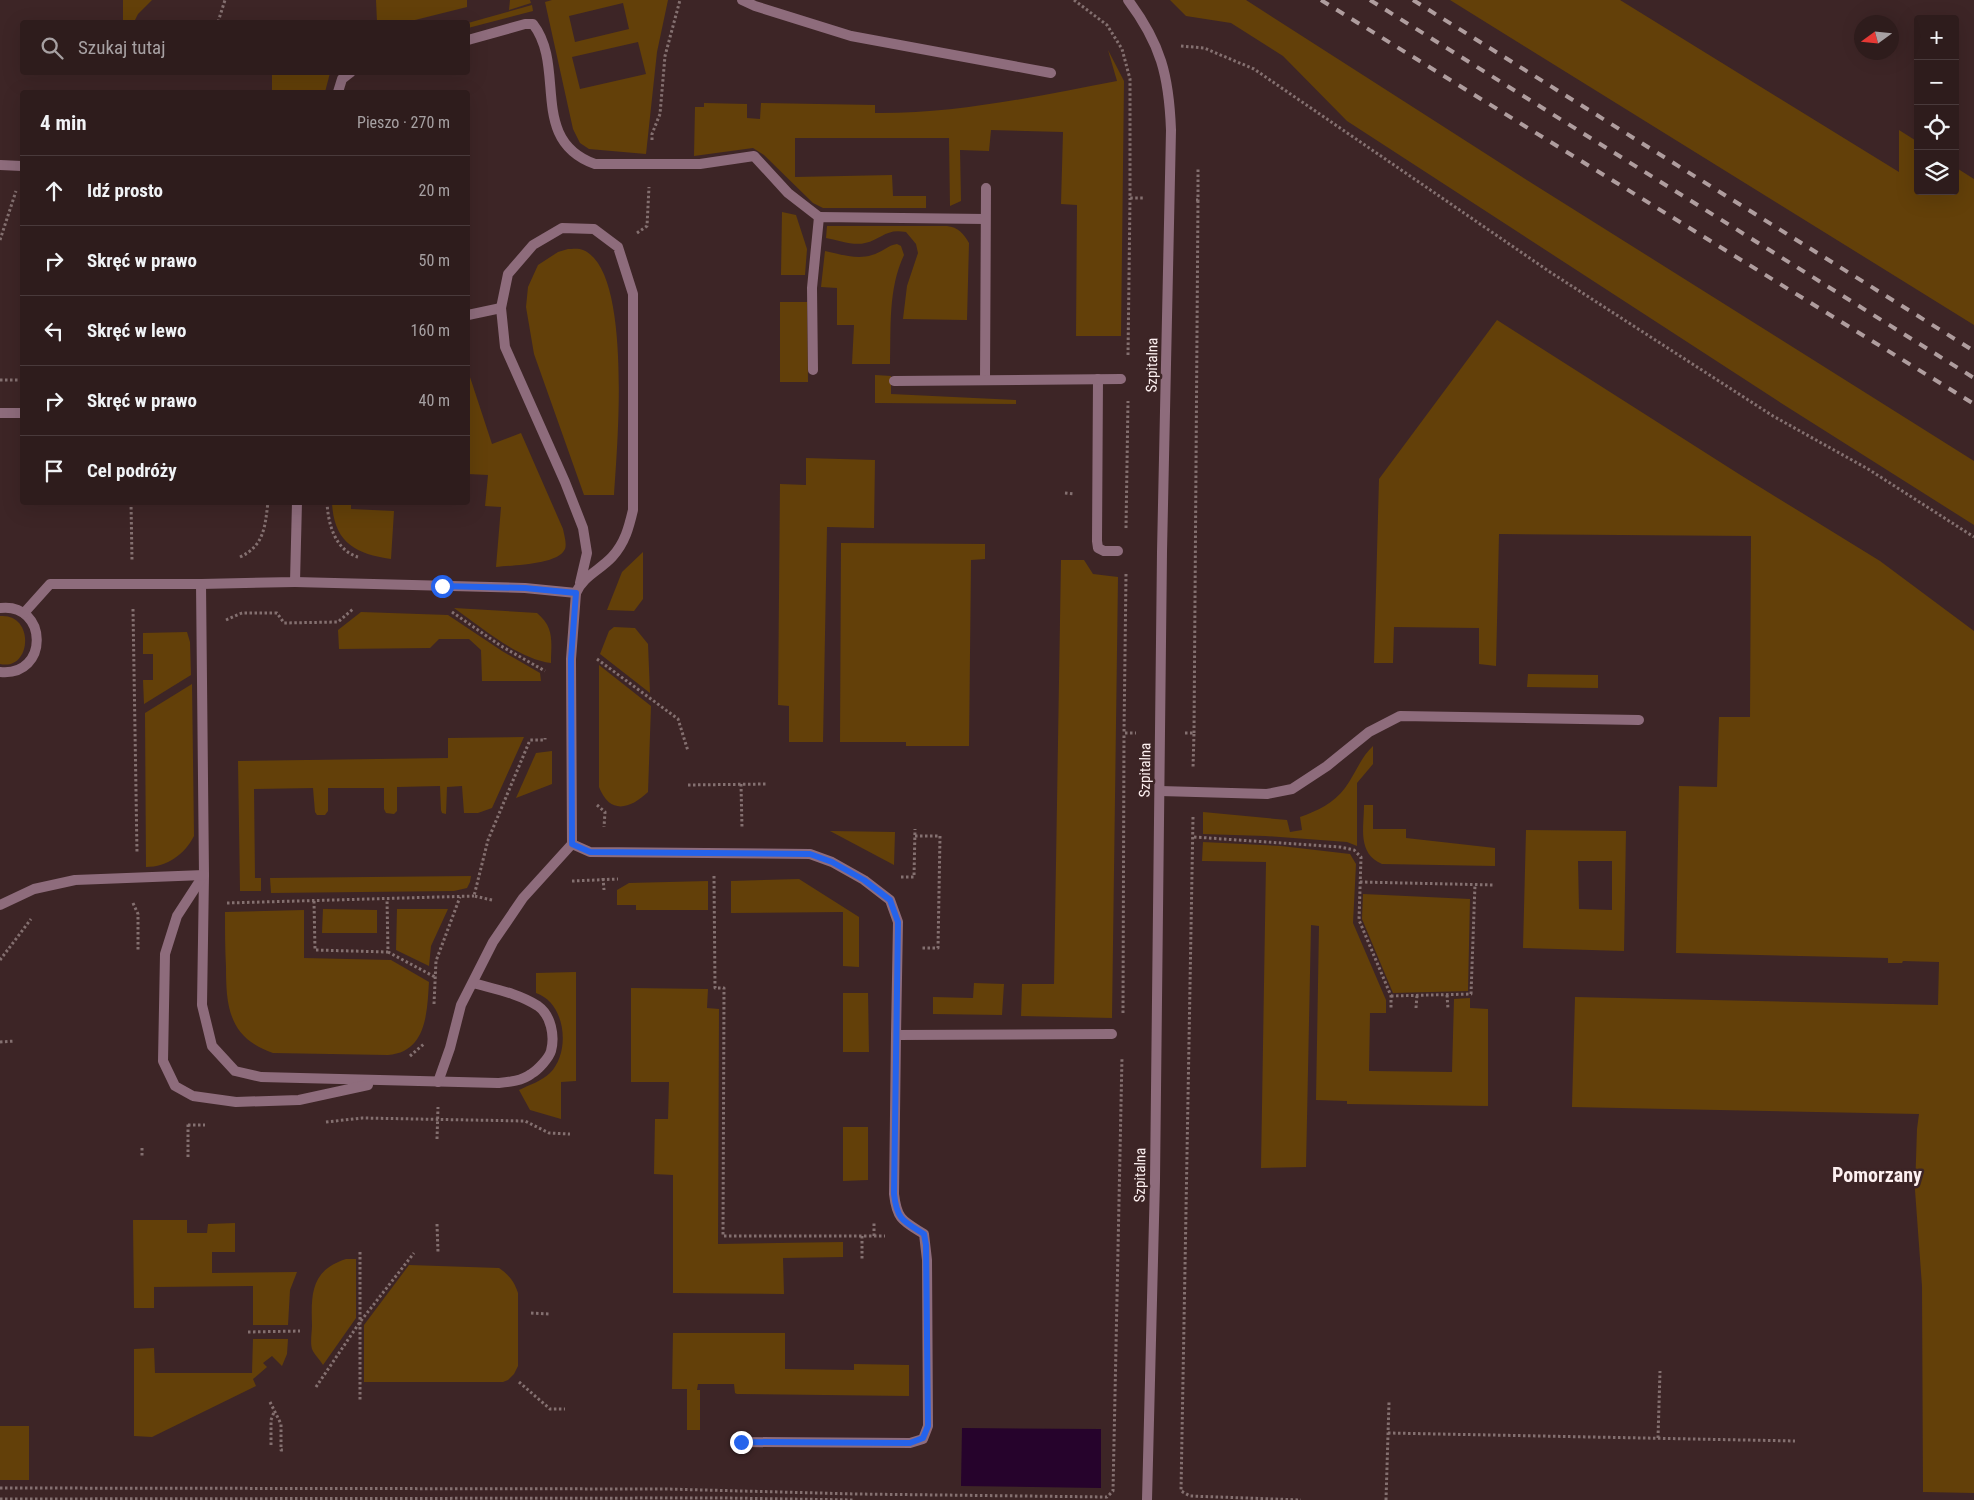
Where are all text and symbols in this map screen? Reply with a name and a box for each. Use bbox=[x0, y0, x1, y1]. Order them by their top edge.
north arrow bbox=[1854, 15, 1899, 60]
map controls bbox=[1914, 15, 1959, 195]
button: + bbox=[1914, 15, 1959, 60]
search box bbox=[20, 20, 470, 75]
icon: search bbox=[38, 34, 66, 62]
text: Szukaj tutaj bbox=[78, 36, 165, 59]
button: − bbox=[1914, 60, 1959, 105]
button: locate bbox=[1914, 105, 1959, 150]
text: 4 min bbox=[40, 111, 87, 135]
text: Pieszo · 270 m bbox=[357, 113, 450, 132]
button: layers bbox=[1914, 150, 1959, 195]
icon: ahead bbox=[40, 177, 68, 205]
text: Idź prosto bbox=[87, 179, 163, 202]
text: 20 m bbox=[418, 181, 450, 200]
icon: right bbox=[40, 247, 68, 275]
text: Skręć w prawo bbox=[87, 249, 197, 272]
text: 50 m bbox=[418, 251, 450, 270]
icon: left bbox=[40, 317, 68, 345]
text: Skręć w lewo bbox=[87, 319, 186, 342]
text: 160 m bbox=[411, 321, 450, 340]
street label: Szpitalna bbox=[1143, 337, 1161, 393]
icon: right bbox=[40, 387, 68, 415]
text: Skręć w prawo bbox=[87, 389, 197, 412]
text: 40 m bbox=[418, 391, 450, 410]
icon: arrive bbox=[40, 457, 68, 485]
text: Cel podróży bbox=[87, 459, 177, 482]
route start bbox=[431, 575, 454, 598]
street label: Szpitalna bbox=[1136, 742, 1154, 798]
street label: Szpitalna bbox=[1131, 1147, 1149, 1203]
district label: Pomorzany bbox=[1832, 1163, 1922, 1187]
route end bbox=[730, 1431, 753, 1454]

